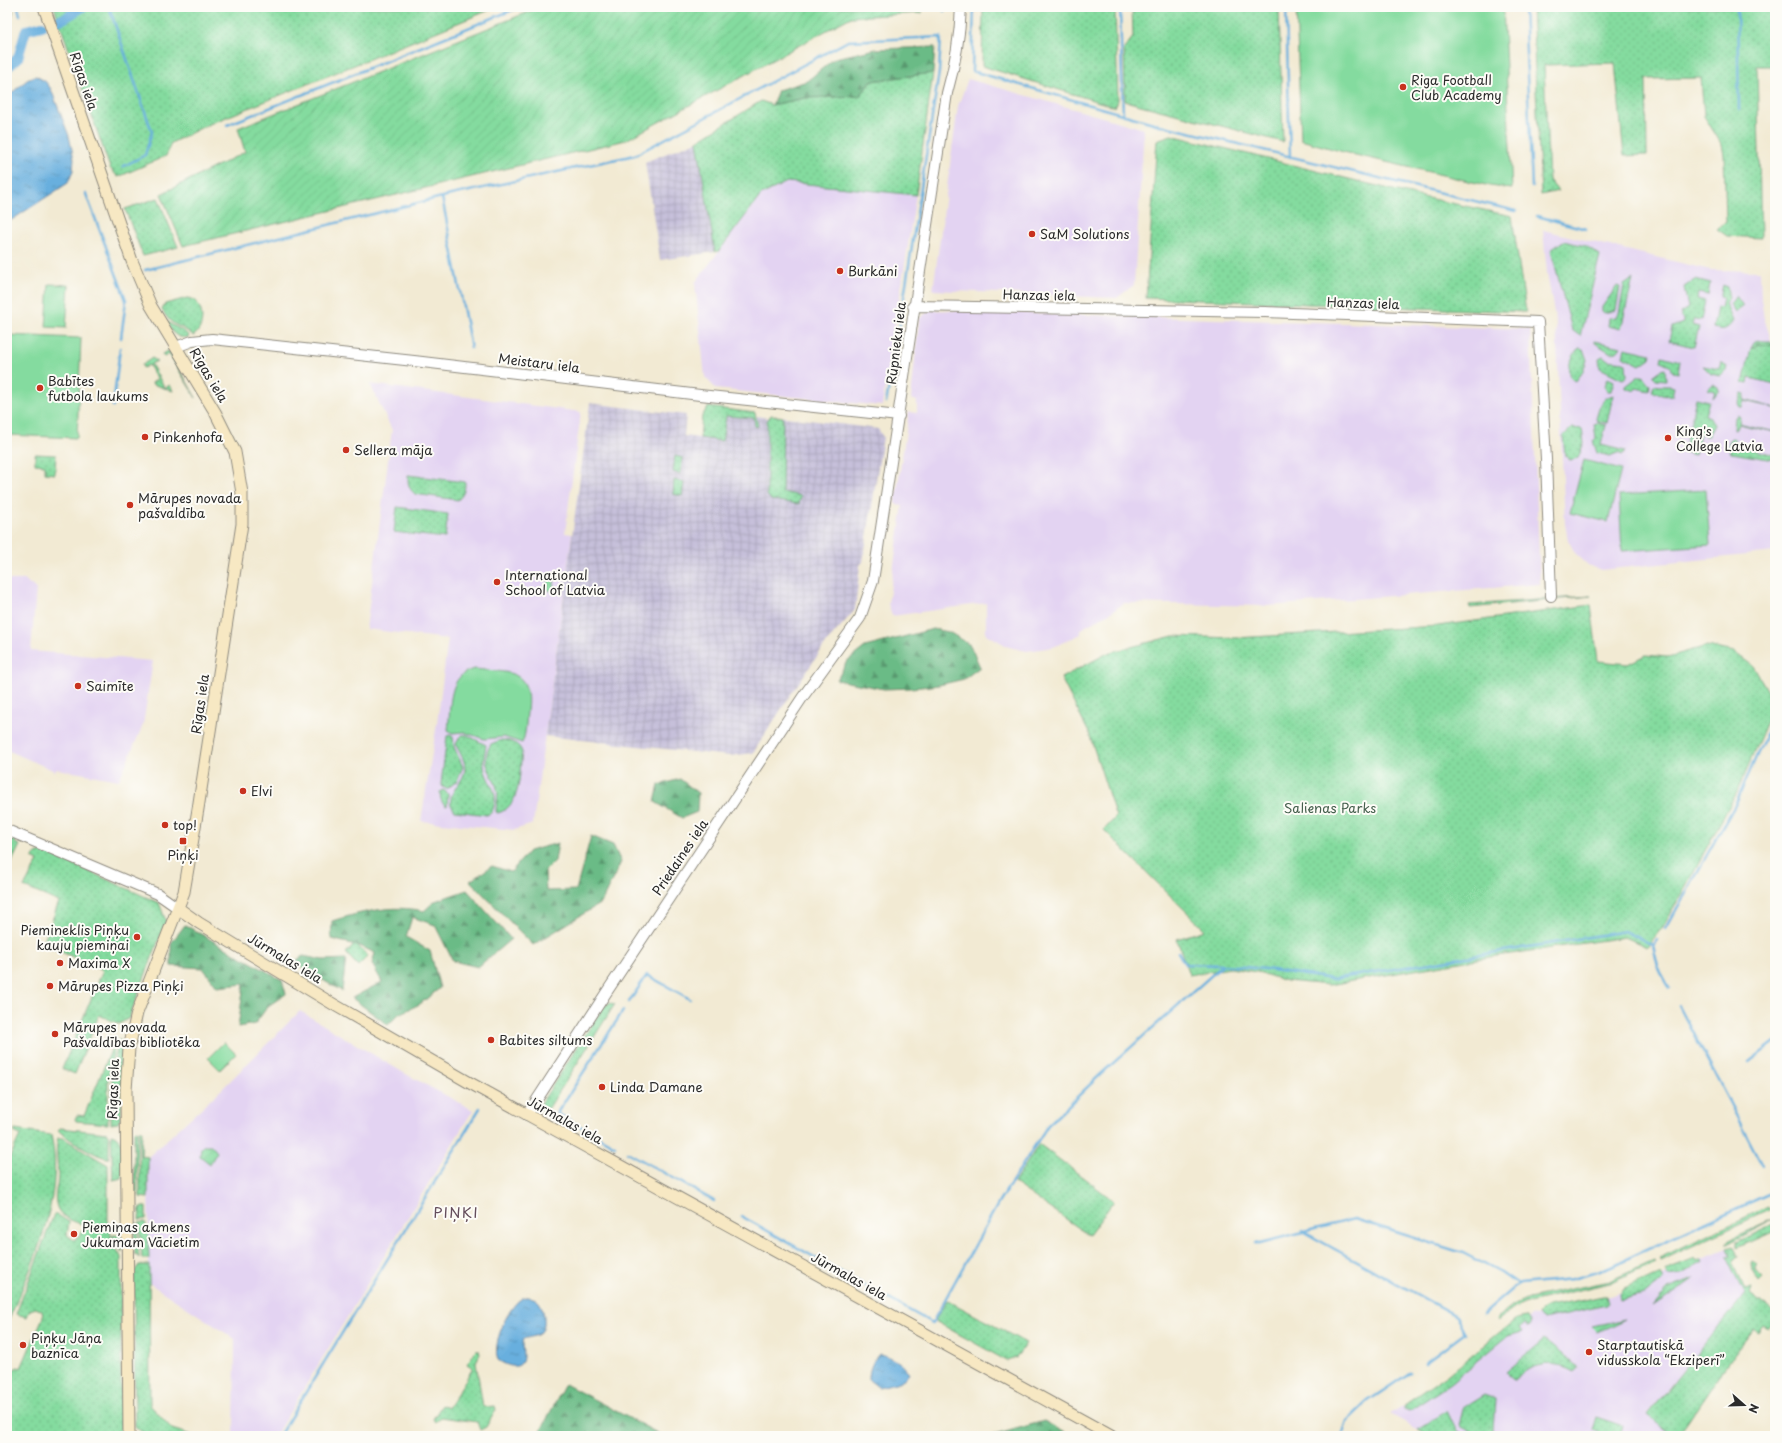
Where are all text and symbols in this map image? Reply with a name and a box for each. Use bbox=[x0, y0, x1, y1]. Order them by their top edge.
street label: Rīgas iela bbox=[66, 49, 104, 113]
place label: Riga Football Club Academy bbox=[1411, 70, 1502, 104]
marker: Riga Football Club Academy bbox=[1398, 82, 1408, 92]
place label: SaM Solutions bbox=[1040, 224, 1130, 243]
marker: SaM Solutions bbox=[1027, 229, 1037, 239]
place label: Burkāni bbox=[848, 261, 898, 280]
marker: Burkāni bbox=[835, 266, 845, 276]
street label: Hanzas iela bbox=[1002, 284, 1077, 305]
street label: Hanzas iela bbox=[1326, 292, 1401, 313]
street label: Rūpnieku iela bbox=[881, 299, 910, 386]
street label: Rīgas iela bbox=[186, 344, 234, 406]
street label: Meistaru iela bbox=[497, 348, 582, 377]
place label: Babītes futbola laukums bbox=[48, 371, 148, 405]
marker: Babītes futbola laukums bbox=[35, 383, 45, 393]
place label: King's College Latvia bbox=[1676, 421, 1764, 455]
place label: Pinkenhofa bbox=[153, 427, 224, 446]
marker: Pinkenhofa bbox=[140, 432, 150, 442]
marker: King's College Latvia bbox=[1663, 433, 1673, 443]
place label: Sellera māja bbox=[354, 440, 433, 459]
marker: Sellera māja bbox=[341, 445, 351, 455]
place label: Mārupes novada pašvaldība bbox=[138, 488, 242, 522]
marker: Mārupes novada pašvaldība bbox=[125, 500, 135, 510]
place label: International School of Latvia bbox=[505, 565, 606, 599]
marker: International School of Latvia bbox=[492, 577, 502, 587]
street label: Rīgas iela bbox=[186, 672, 213, 735]
place label: Saimīte bbox=[86, 676, 134, 695]
marker: Saimīte bbox=[73, 681, 83, 691]
place label: Elvi bbox=[251, 781, 273, 800]
marker: Elvi bbox=[238, 786, 248, 796]
park label: Salienas Parks bbox=[1284, 798, 1376, 817]
street label: Priedaines iela bbox=[647, 814, 713, 899]
place label: top! bbox=[173, 815, 197, 834]
marker: top! bbox=[160, 820, 170, 830]
marker: Piņķi bbox=[178, 836, 188, 846]
place label: Piņķi bbox=[167, 845, 199, 864]
place label: Piemineklis Piņķu kauju piemiņai bbox=[21, 920, 129, 954]
street label: Jūrmalas iela bbox=[244, 928, 327, 988]
marker: Piemineklis Piņķu kauju piemiņai bbox=[132, 932, 142, 942]
place label: Maxima X bbox=[68, 953, 131, 972]
marker: Maxima X bbox=[55, 958, 65, 968]
place label: Mārupes Pizza Piņķi bbox=[58, 976, 184, 995]
marker: Mārupes Pizza Piņķi bbox=[45, 981, 55, 991]
place label: Mārupes novada Pašvaldības bibliotēka bbox=[63, 1017, 201, 1051]
marker: Mārupes novada Pašvaldības bibliotēka bbox=[50, 1029, 60, 1039]
place label: Babites siltums bbox=[499, 1030, 592, 1049]
marker: Babites siltums bbox=[486, 1035, 496, 1045]
street label: Rīgas iela bbox=[102, 1057, 123, 1120]
place label: Linda Damane bbox=[610, 1077, 703, 1096]
marker: Linda Damane bbox=[597, 1082, 607, 1092]
street label: Jūrmalas iela bbox=[524, 1091, 607, 1149]
district label: PIŅĶI bbox=[433, 1200, 479, 1223]
place label: Piemiņas akmens Jukumam Vācietim bbox=[82, 1217, 200, 1251]
marker: Piemiņas akmens Jukumam Vācietim bbox=[69, 1229, 79, 1239]
street label: Jūrmalas iela bbox=[808, 1247, 891, 1305]
place label: Piņķu Jāņa baznīca bbox=[31, 1328, 102, 1362]
place label: Starptautiskā vidusskola “Ekziperī” bbox=[1597, 1335, 1725, 1369]
marker: Piņķu Jāņa baznīca bbox=[18, 1340, 28, 1350]
marker: Starptautiskā vidusskola “Ekziperī” bbox=[1584, 1347, 1594, 1357]
north arrow bbox=[1724, 1385, 1764, 1425]
text: N bbox=[1744, 1402, 1763, 1416]

